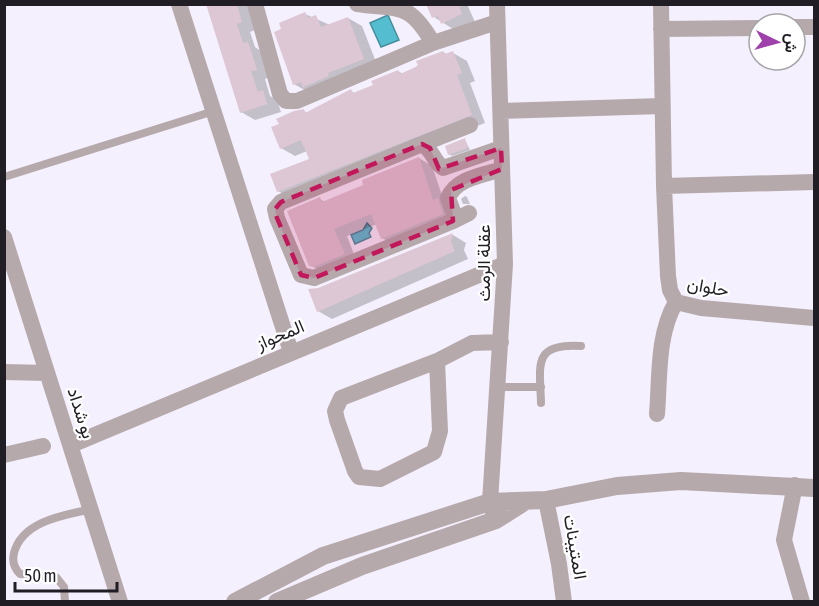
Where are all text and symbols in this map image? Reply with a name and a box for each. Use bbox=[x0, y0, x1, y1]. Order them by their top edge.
north arrow bbox=[747, 12, 807, 72]
text: ش bbox=[781, 33, 802, 54]
street label: عقلة الرمث bbox=[473, 224, 495, 302]
street label: حلوان bbox=[685, 273, 731, 301]
street label: المحواز bbox=[252, 315, 307, 355]
street label: بو شداد bbox=[62, 385, 100, 441]
street label: المتيبنات bbox=[559, 513, 592, 581]
scale bar bbox=[15, 555, 117, 593]
text: 50 m bbox=[24, 565, 56, 586]

